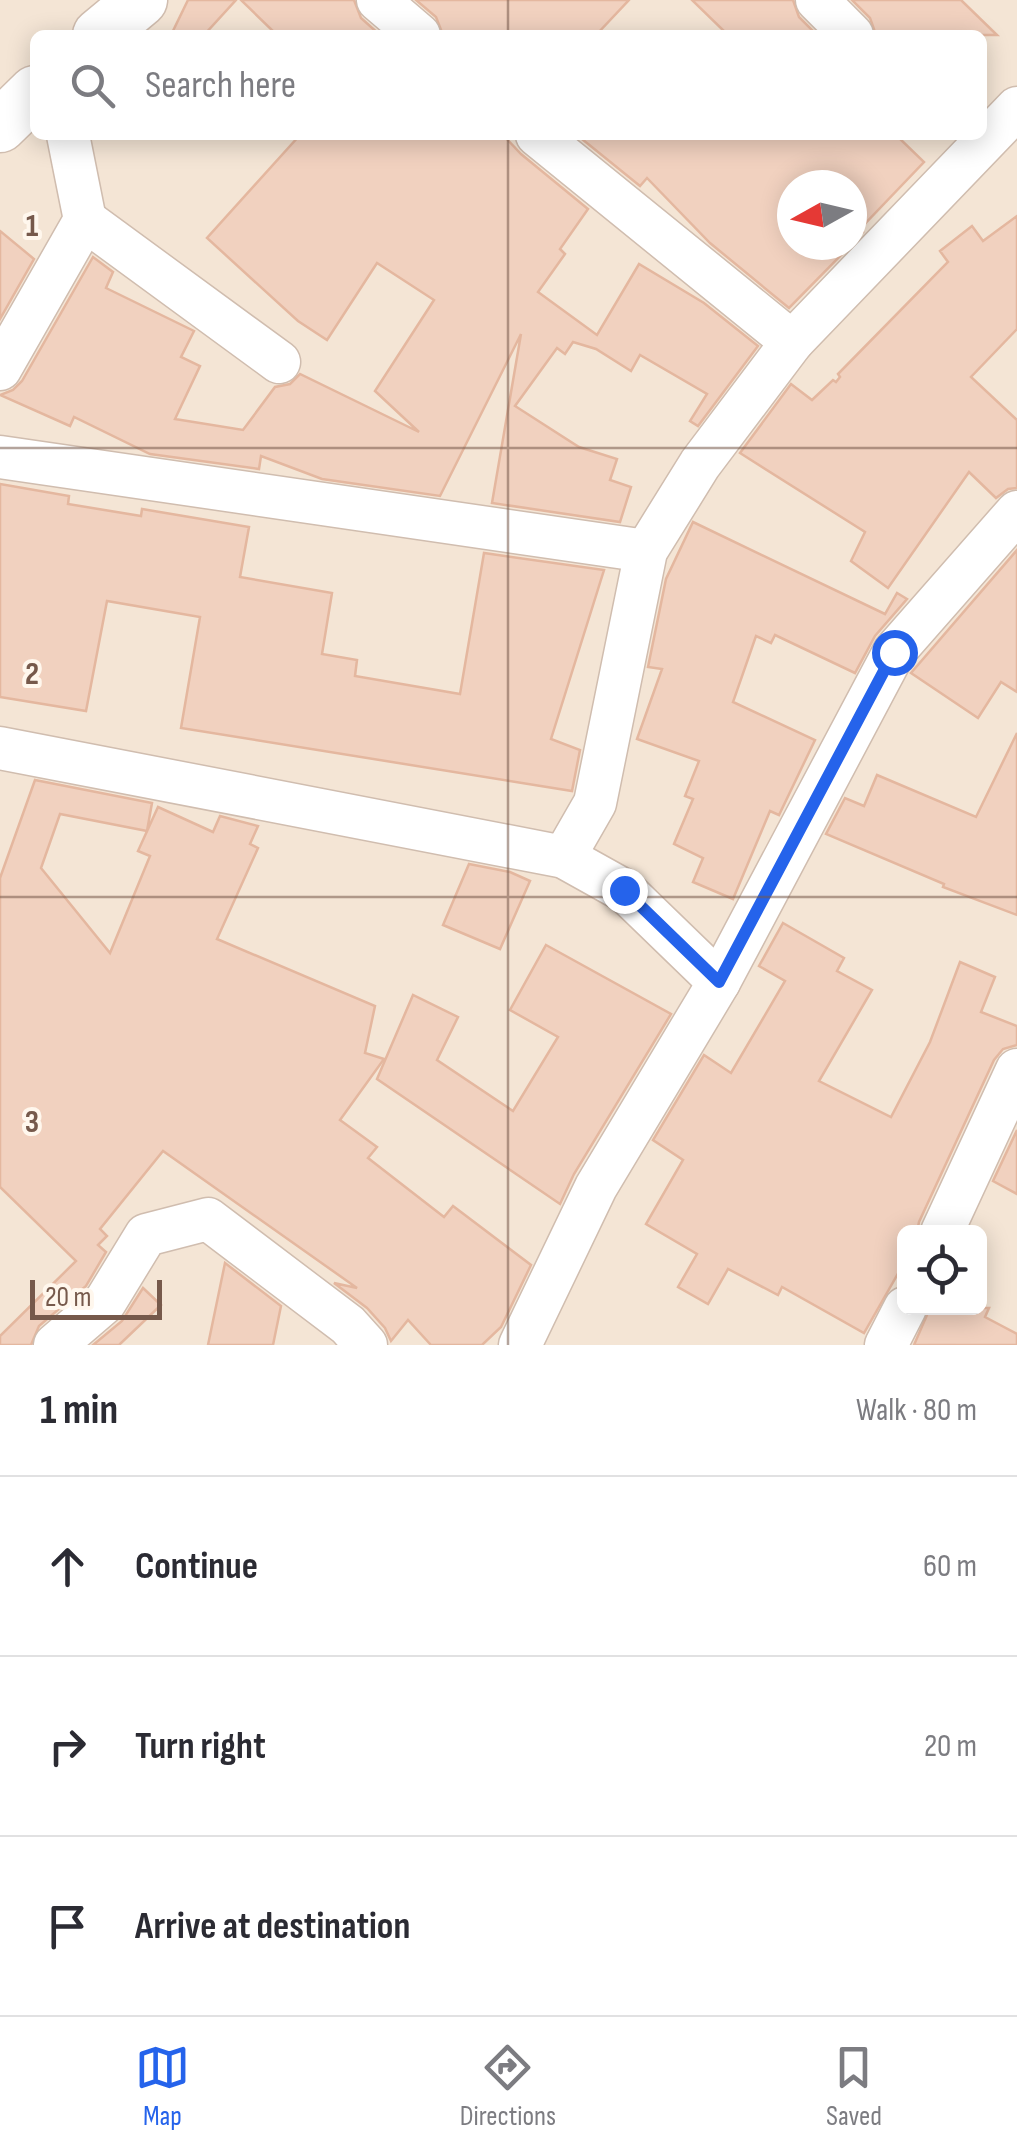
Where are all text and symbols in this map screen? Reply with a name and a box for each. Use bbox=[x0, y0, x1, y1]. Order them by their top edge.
search box bbox=[30, 30, 987, 140]
icon: search bbox=[65, 58, 120, 113]
text: Search here bbox=[145, 63, 296, 108]
north arrow bbox=[777, 170, 867, 260]
text: 1 bbox=[26, 207, 39, 246]
route start bbox=[872, 630, 918, 676]
text: 2 bbox=[25, 655, 39, 694]
route end bbox=[602, 868, 648, 914]
text: 3 bbox=[25, 1103, 39, 1142]
map controls bbox=[897, 1225, 987, 1315]
button: locate bbox=[897, 1225, 987, 1315]
scale bar bbox=[30, 1275, 162, 1320]
text: 20 m bbox=[45, 1281, 91, 1314]
text: 1 min bbox=[40, 1385, 118, 1436]
text: Walk · 80 m bbox=[856, 1391, 977, 1430]
icon: ahead bbox=[40, 1539, 95, 1594]
text: Continue bbox=[135, 1544, 258, 1589]
text: 60 m bbox=[923, 1547, 977, 1586]
icon: right bbox=[40, 1719, 95, 1774]
text: Turn right bbox=[135, 1724, 266, 1769]
text: 20 m bbox=[924, 1727, 977, 1766]
icon: arrive bbox=[40, 1899, 95, 1954]
text: Arrive at destination bbox=[135, 1904, 410, 1949]
tab: Map bbox=[135, 2040, 190, 2133]
tab: Directions bbox=[460, 2040, 556, 2133]
tab: Saved bbox=[826, 2040, 882, 2133]

